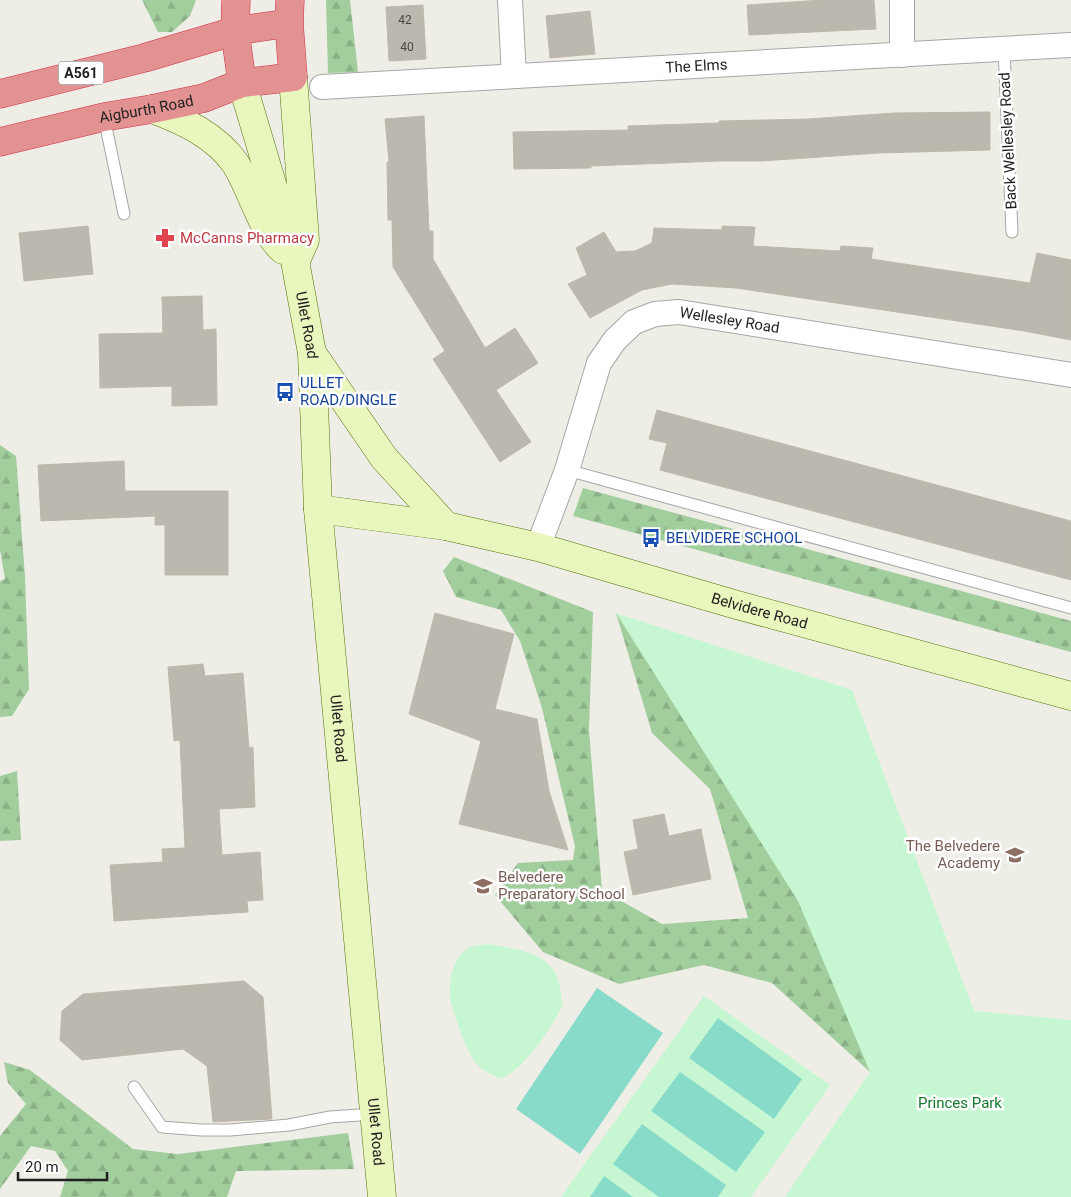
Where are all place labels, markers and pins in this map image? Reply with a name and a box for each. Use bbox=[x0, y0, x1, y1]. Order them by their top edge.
pharmacy icon: McCanns Pharmacy bbox=[154, 227, 176, 249]
place label: McCanns Pharmacy bbox=[180, 229, 314, 247]
place label: ULLET ROAD/DINGLE bbox=[300, 374, 397, 409]
bus stop icon: ULLET ROAD/DINGLE bbox=[274, 381, 296, 403]
bus stop icon: BELVIDERE SCHOOL bbox=[640, 527, 662, 549]
place label: BELVIDERE SCHOOL bbox=[666, 529, 802, 547]
place label: The Belvedere Academy bbox=[906, 837, 1000, 872]
school or university icon: The Belvedere Academy bbox=[1004, 844, 1026, 866]
place label: Belvedere Preparatory School bbox=[498, 868, 625, 903]
school or university icon: Belvedere Preparatory School bbox=[472, 875, 494, 897]

